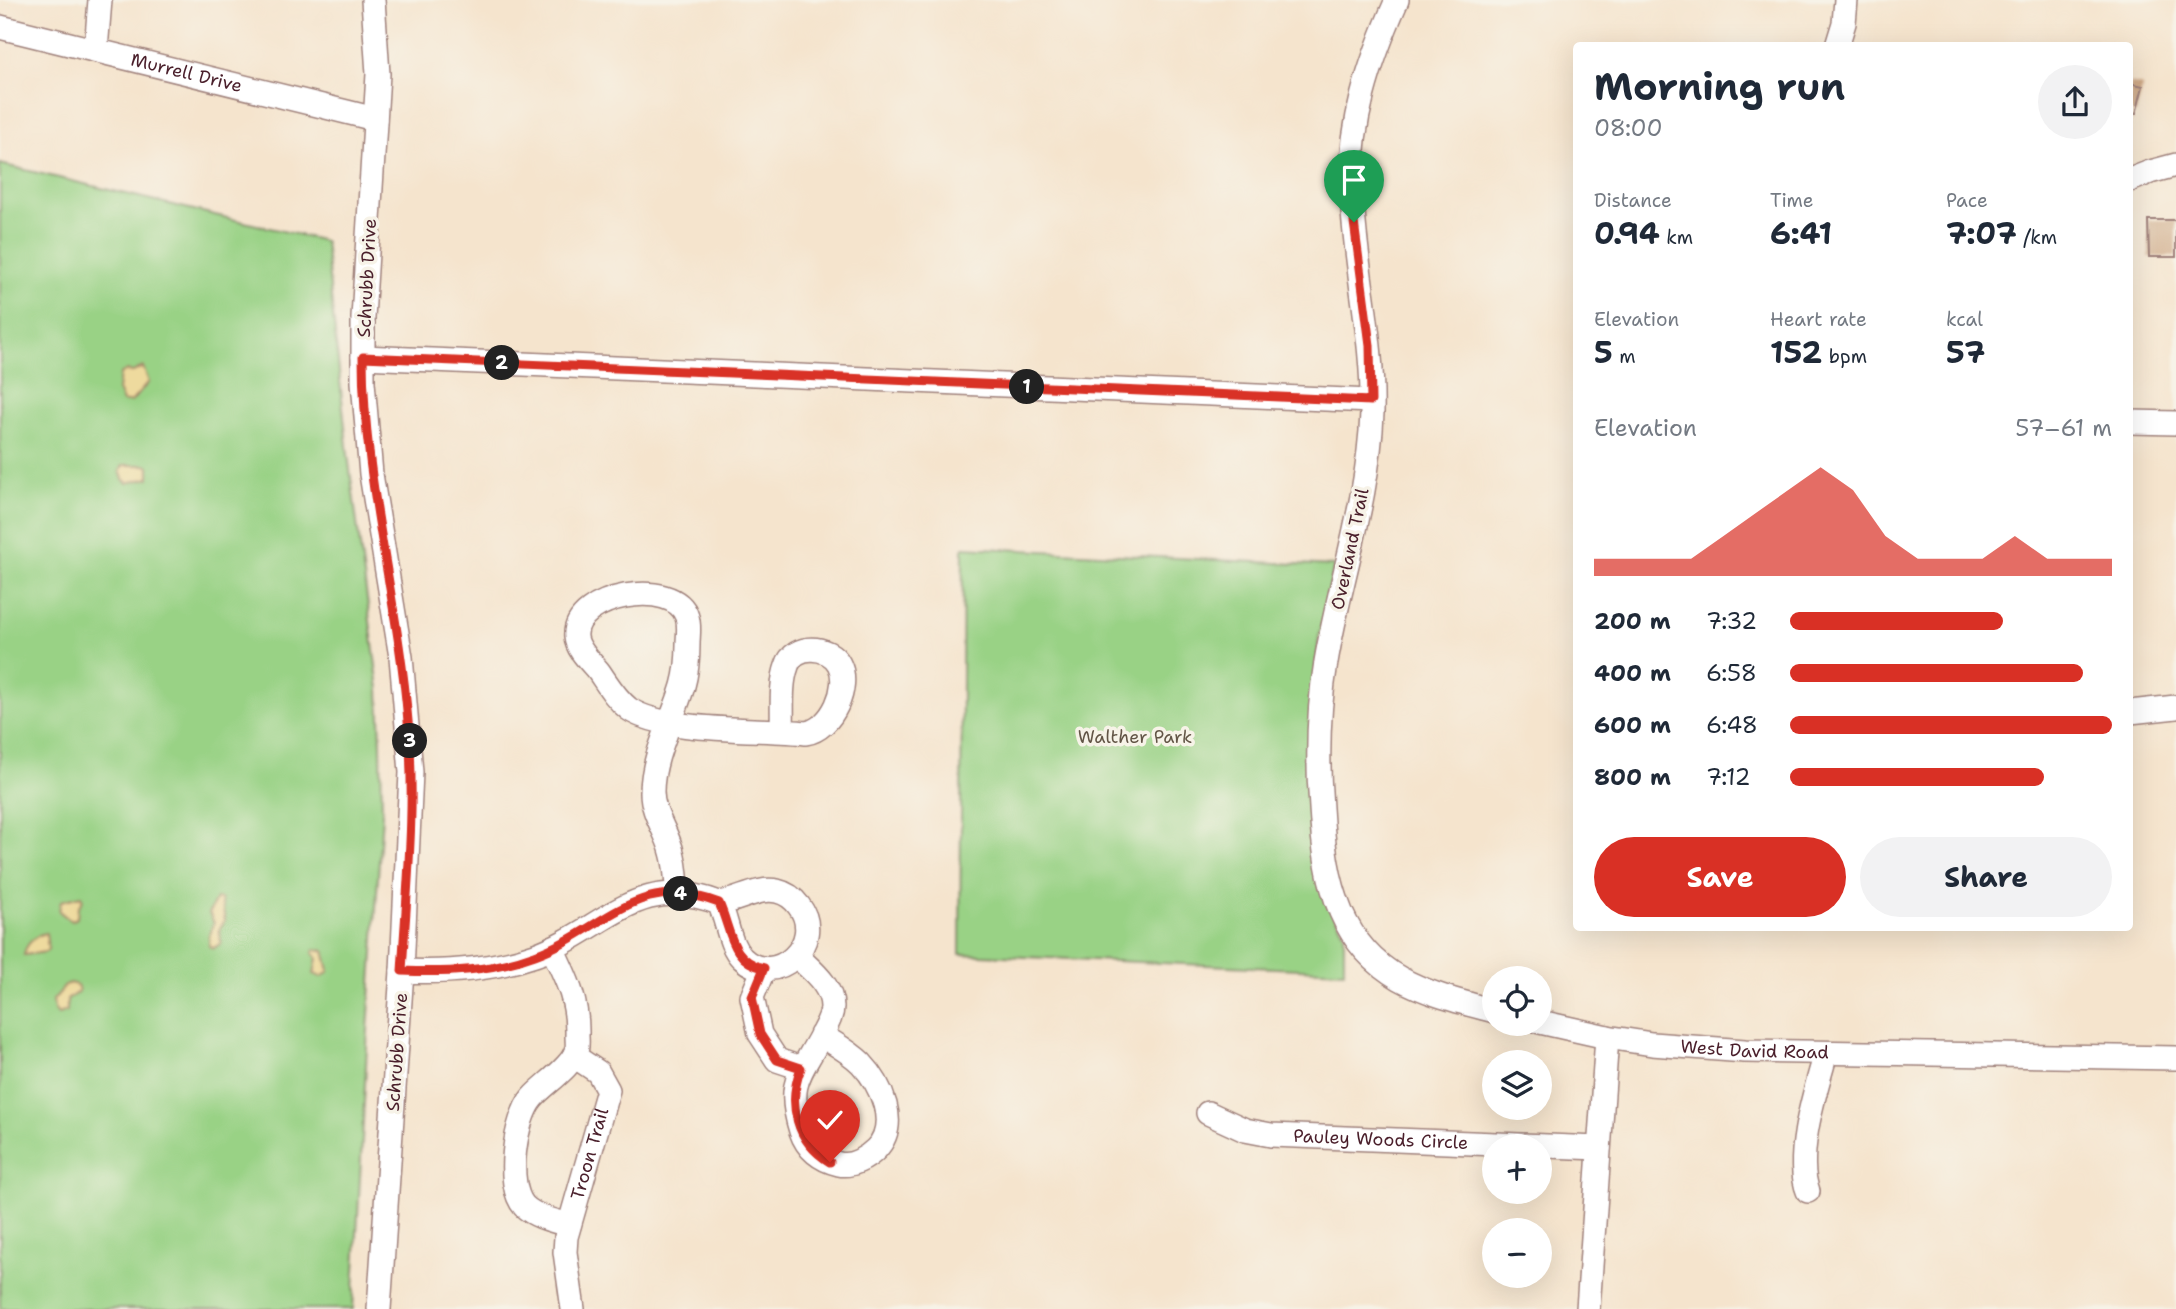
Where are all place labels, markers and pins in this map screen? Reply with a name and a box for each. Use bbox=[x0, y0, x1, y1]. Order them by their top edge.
pin bbox=[1324, 150, 1384, 222]
pin: 2 bbox=[484, 346, 520, 380]
pin: 1 bbox=[1010, 370, 1044, 404]
pin: 3 bbox=[392, 724, 428, 758]
pin: 4 bbox=[664, 876, 698, 912]
pin bbox=[800, 1090, 860, 1162]

